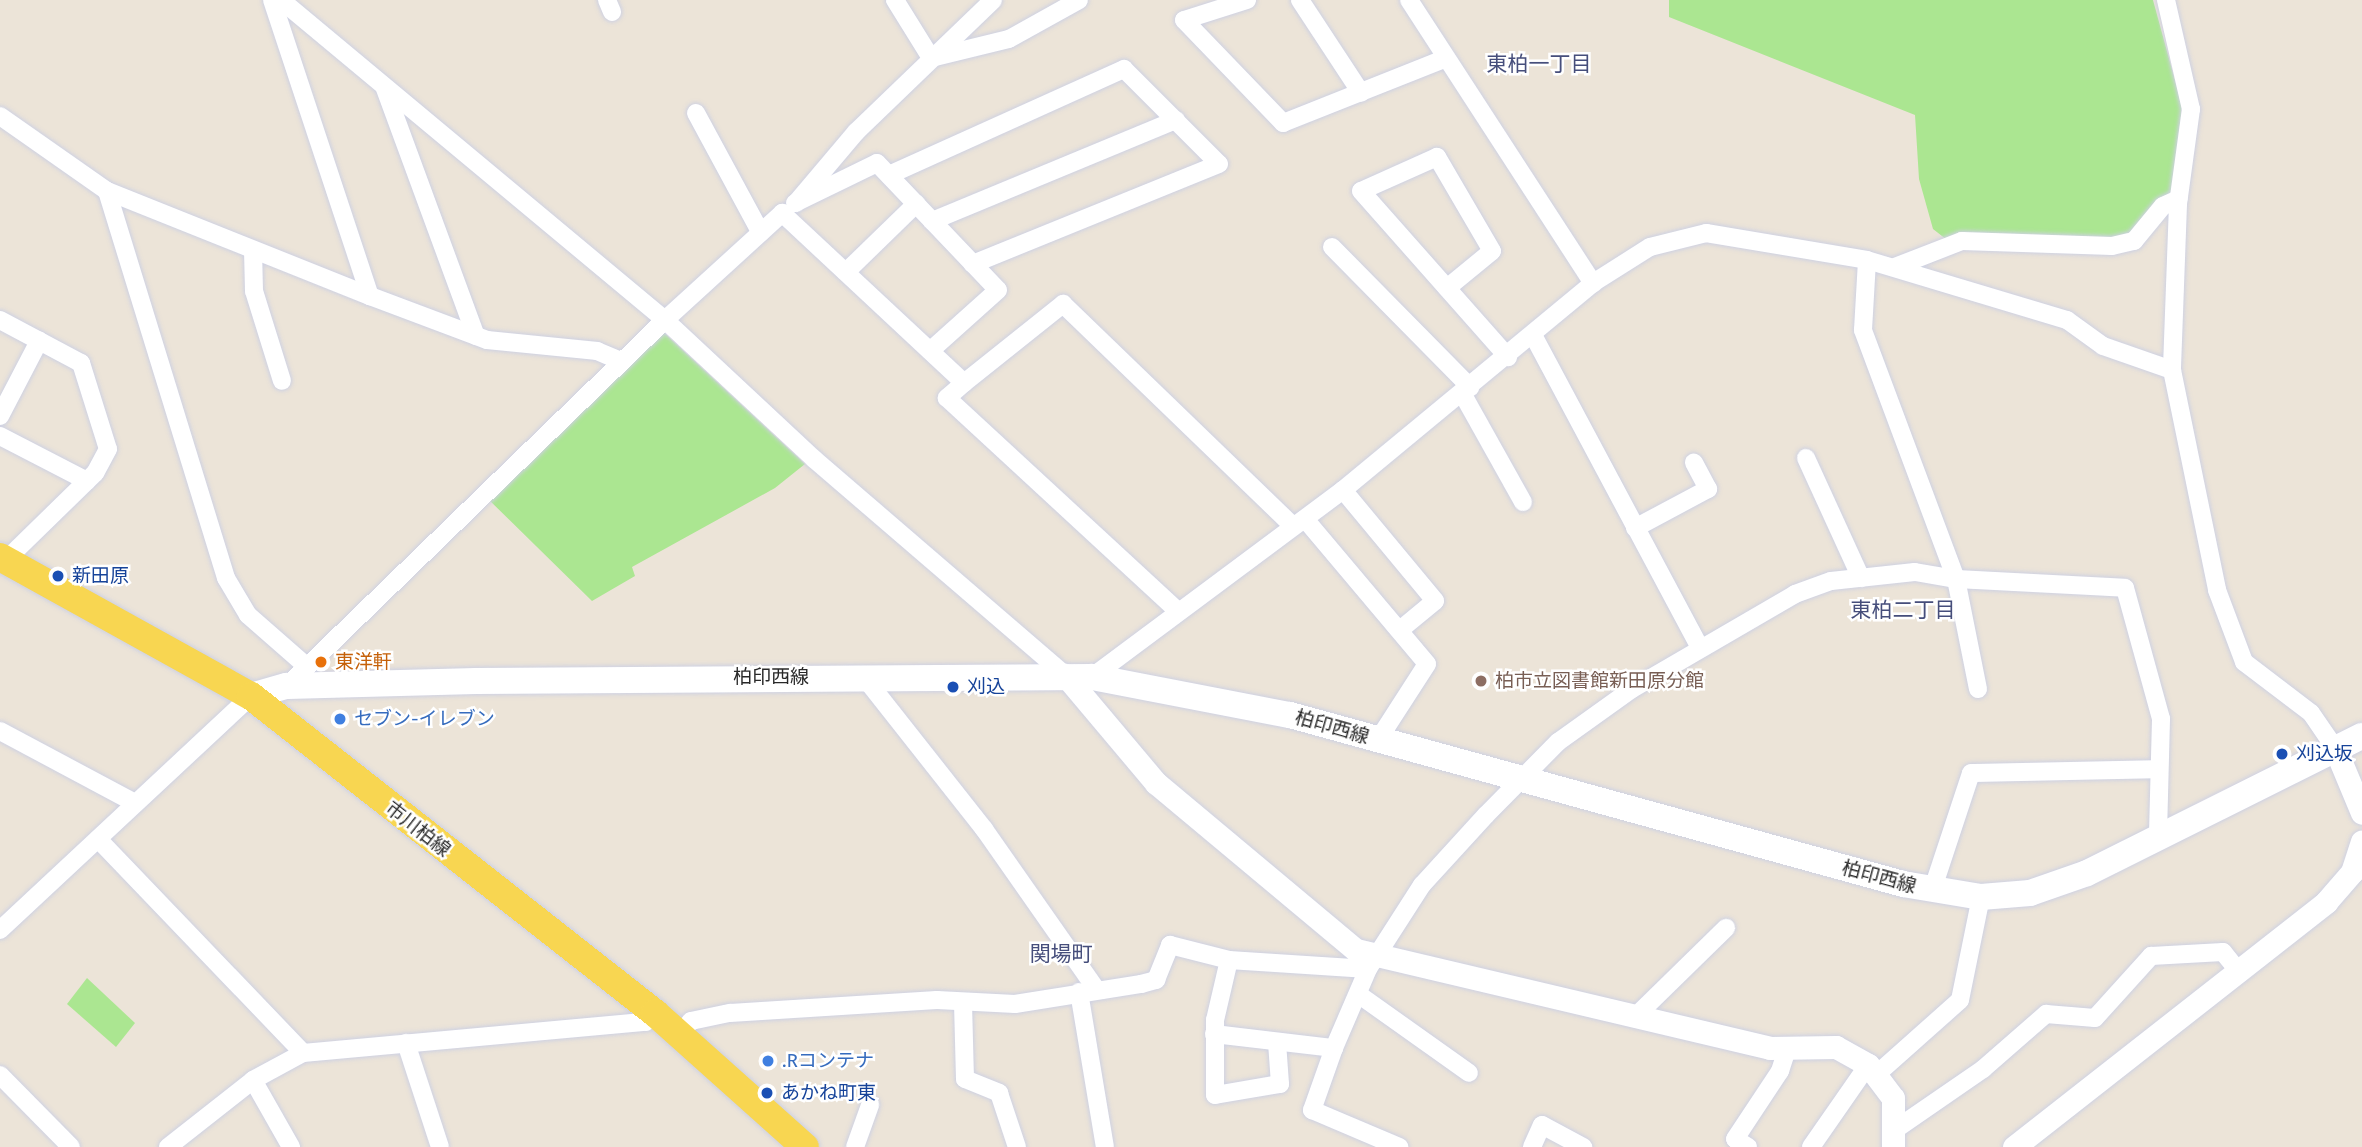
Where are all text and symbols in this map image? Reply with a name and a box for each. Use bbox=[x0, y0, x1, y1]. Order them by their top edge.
district label: 東柏一丁目 bbox=[1487, 51, 1591, 77]
place label: 新田原 bbox=[72, 565, 129, 587]
marker: 新田原 bbox=[50, 568, 66, 584]
district label: 東柏二丁目 bbox=[1851, 597, 1955, 623]
place label: 東洋軒 bbox=[335, 651, 392, 673]
marker: 東洋軒 bbox=[313, 654, 329, 670]
street label: 柏印西線 bbox=[733, 666, 809, 688]
place label: 柏市立図書館新田原分館 bbox=[1495, 670, 1704, 692]
marker: 柏市立図書館新田原分館 bbox=[1473, 673, 1489, 689]
place label: 刈込 bbox=[967, 676, 1005, 698]
marker: 刈込 bbox=[945, 679, 961, 695]
street label: 柏印西線 bbox=[1292, 706, 1372, 748]
place label: セブン-イレブン bbox=[354, 708, 495, 730]
marker: セブン-イレブン bbox=[332, 711, 348, 727]
place label: 刈込坂 bbox=[2296, 743, 2353, 765]
marker: 刈込坂 bbox=[2274, 746, 2290, 762]
street label: 市川柏線 bbox=[381, 797, 455, 861]
street label: 柏印西線 bbox=[1839, 856, 1919, 898]
district label: 関場町 bbox=[1030, 941, 1092, 967]
place label: .Rコンテナ bbox=[782, 1050, 874, 1072]
marker: .Rコンテナ bbox=[760, 1053, 776, 1069]
place label: あかね町東 bbox=[781, 1082, 876, 1104]
marker: あかね町東 bbox=[759, 1085, 775, 1101]

